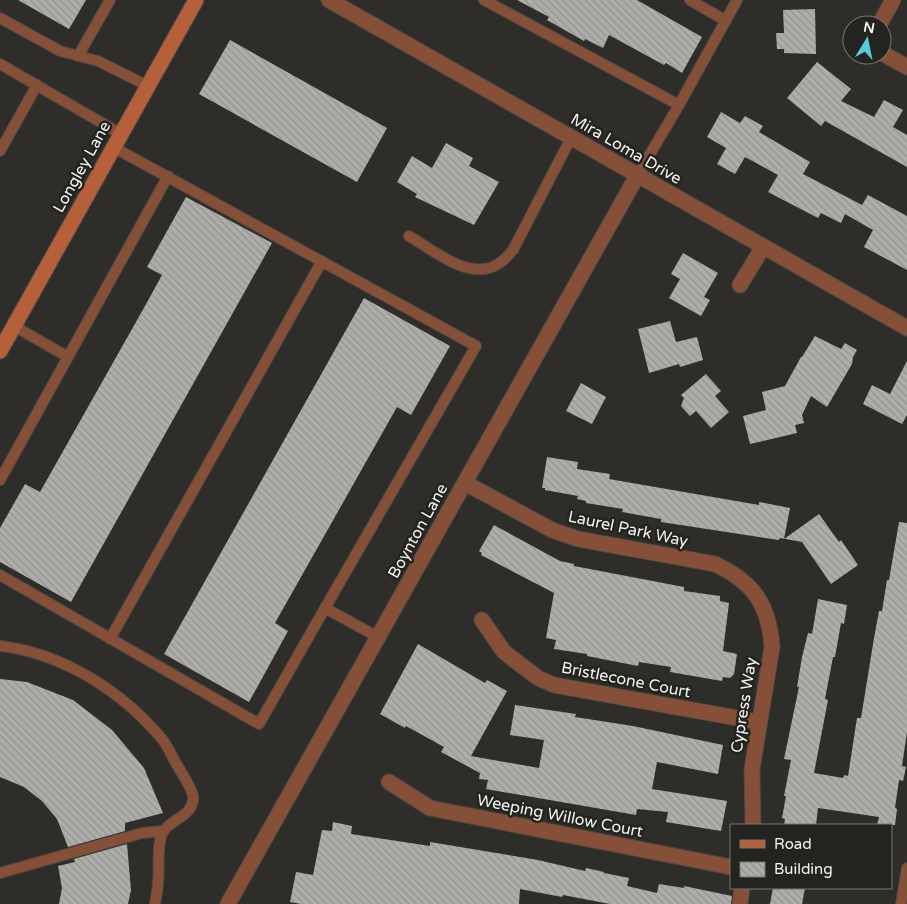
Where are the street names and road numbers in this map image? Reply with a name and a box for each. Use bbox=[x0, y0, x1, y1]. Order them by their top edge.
street label: Mira Loma Drive bbox=[567, 109, 685, 189]
street label: Longley Lane bbox=[49, 118, 115, 216]
street label: Boynton Lane bbox=[384, 480, 452, 582]
street label: Laurel Park Way bbox=[566, 507, 690, 552]
street label: Cypress Way bbox=[727, 655, 761, 754]
street label: Bristlecone Court bbox=[560, 658, 692, 702]
street label: Weeping Willow Court bbox=[475, 790, 645, 842]

